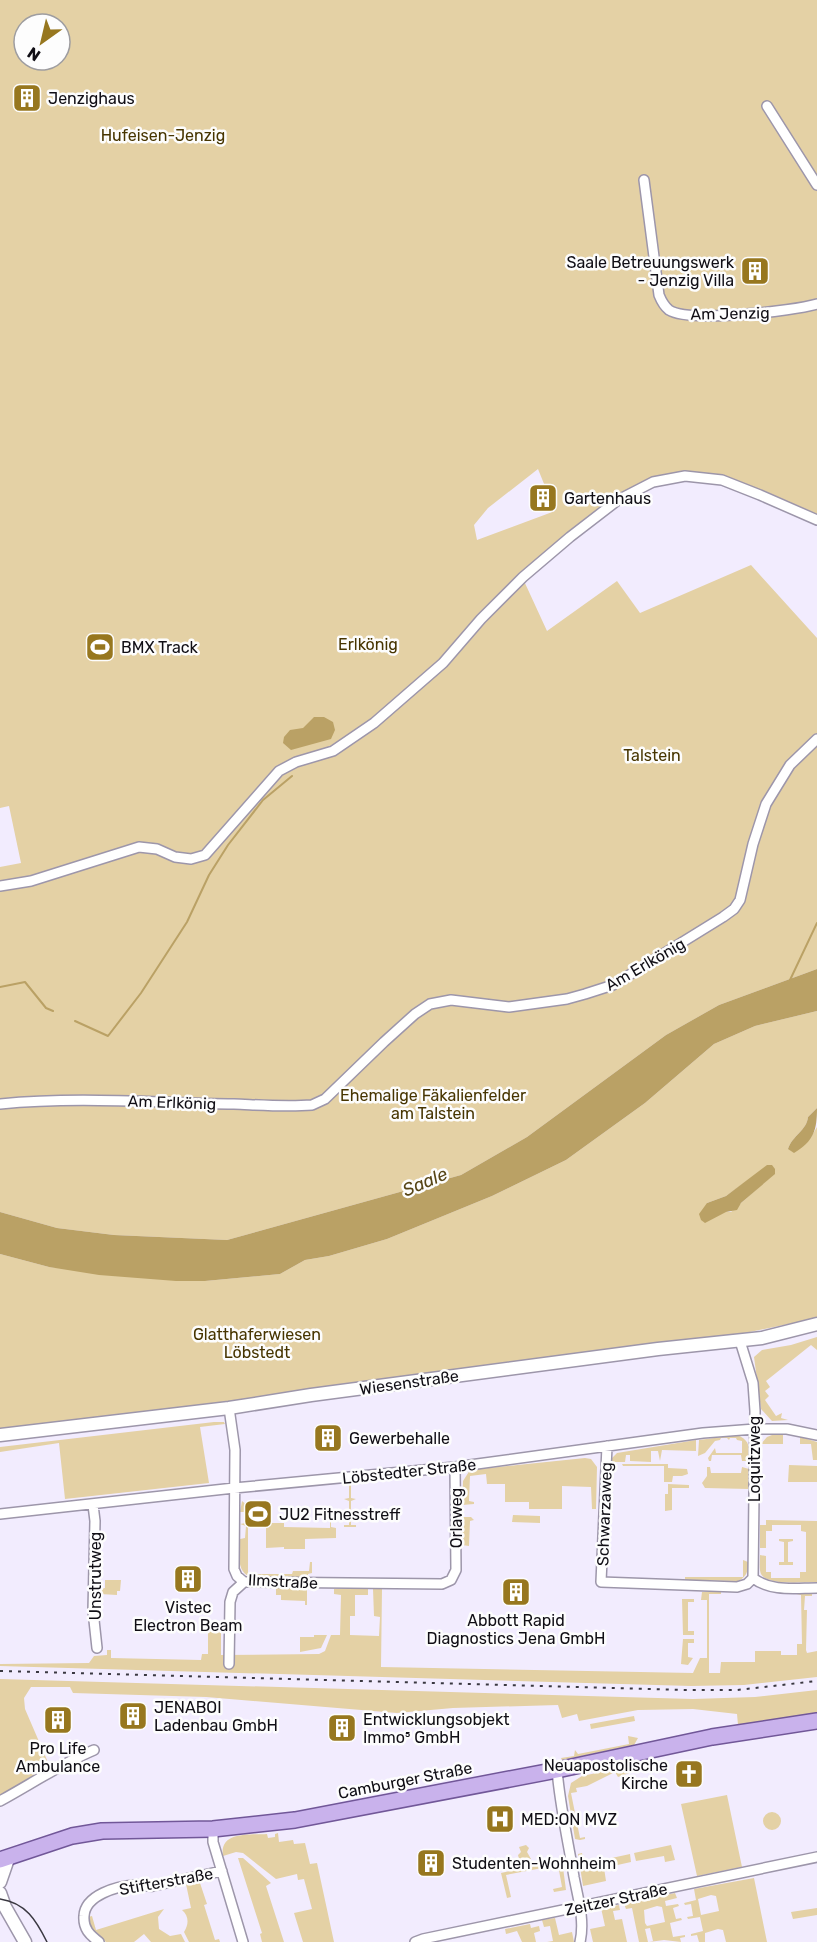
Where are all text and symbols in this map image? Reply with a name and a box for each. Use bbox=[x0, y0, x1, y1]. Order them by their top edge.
north arrow bbox=[12, 12, 72, 72]
text: N bbox=[24, 43, 44, 65]
building icon: Jenzighaus bbox=[11, 82, 43, 114]
place label: Jenzighaus bbox=[48, 89, 135, 108]
park label: Hufeisen-Jenzig bbox=[101, 126, 225, 145]
place label: Saale Betreuungswerk - Jenzig Villa bbox=[567, 253, 735, 290]
building icon: Saale Betreuungswerk - Jenzig Villa bbox=[739, 255, 771, 287]
street label: Am Jenzig bbox=[690, 303, 770, 324]
building icon: Gartenhaus bbox=[527, 482, 559, 514]
place label: Gartenhaus bbox=[564, 489, 651, 508]
sports icon: BMX Track bbox=[84, 631, 116, 663]
park label: Erlkönig bbox=[338, 635, 398, 654]
place label: BMX Track bbox=[121, 638, 199, 657]
park label: Talstein bbox=[623, 746, 681, 765]
street label: Am Erlkönig bbox=[602, 934, 688, 995]
park label: Ehemalige Fäkalienfelder am Talstein bbox=[340, 1086, 526, 1123]
street label: Am Erlkönig bbox=[127, 1091, 217, 1114]
water label: Saale bbox=[399, 1163, 451, 1201]
park label: Glatthaferwiesen Löbstedt bbox=[193, 1325, 321, 1362]
street label: Wiesenstraße bbox=[358, 1366, 460, 1399]
street label: Loquitzweg bbox=[745, 1416, 764, 1502]
building icon: Gewerbehalle bbox=[312, 1422, 344, 1454]
place label: Gewerbehalle bbox=[349, 1429, 450, 1448]
street label: Löbstedter Straße bbox=[341, 1455, 477, 1488]
street label: Schwarzaweg bbox=[593, 1462, 616, 1566]
street label: Orlaweg bbox=[447, 1488, 466, 1548]
sports icon: JU2 Fitnesstreff bbox=[242, 1498, 274, 1530]
place label: JU2 Fitnesstreff bbox=[279, 1505, 400, 1524]
street label: Unstrutweg bbox=[86, 1532, 105, 1620]
building icon: Vistec Electron Beam bbox=[172, 1563, 204, 1595]
street label: Ilmstraße bbox=[247, 1570, 318, 1593]
building icon: Abbott Rapid Diagnostics Jena GmbH bbox=[500, 1576, 532, 1608]
place label: Vistec Electron Beam bbox=[133, 1598, 243, 1635]
place label: Abbott Rapid Diagnostics Jena GmbH bbox=[427, 1611, 605, 1648]
place label: JENABOI Ladenbau GmbH bbox=[154, 1698, 278, 1735]
building icon: JENABOI Ladenbau GmbH bbox=[117, 1700, 149, 1732]
building icon: Pro Life Ambulance bbox=[42, 1704, 74, 1736]
place label: Entwicklungsobjekt Immo⁵ GmbH bbox=[363, 1710, 510, 1747]
building icon: Entwicklungsobjekt Immo⁵ GmbH bbox=[326, 1712, 358, 1744]
place label: Pro Life Ambulance bbox=[16, 1739, 100, 1776]
place label: Neuapostolische Kirche bbox=[544, 1756, 668, 1793]
street label: Camburger Straße bbox=[336, 1758, 474, 1803]
church icon: Neuapostolische Kirche bbox=[673, 1758, 705, 1790]
hospital icon: MED:ON MVZ bbox=[484, 1803, 516, 1835]
place label: MED:ON MVZ bbox=[521, 1810, 617, 1829]
building icon: Studenten-Wohnheim bbox=[415, 1847, 447, 1879]
place label: Studenten-Wohnheim bbox=[452, 1854, 616, 1873]
street label: Stifterstraße bbox=[118, 1864, 215, 1899]
street label: Zeitzer Straße bbox=[563, 1879, 669, 1920]

